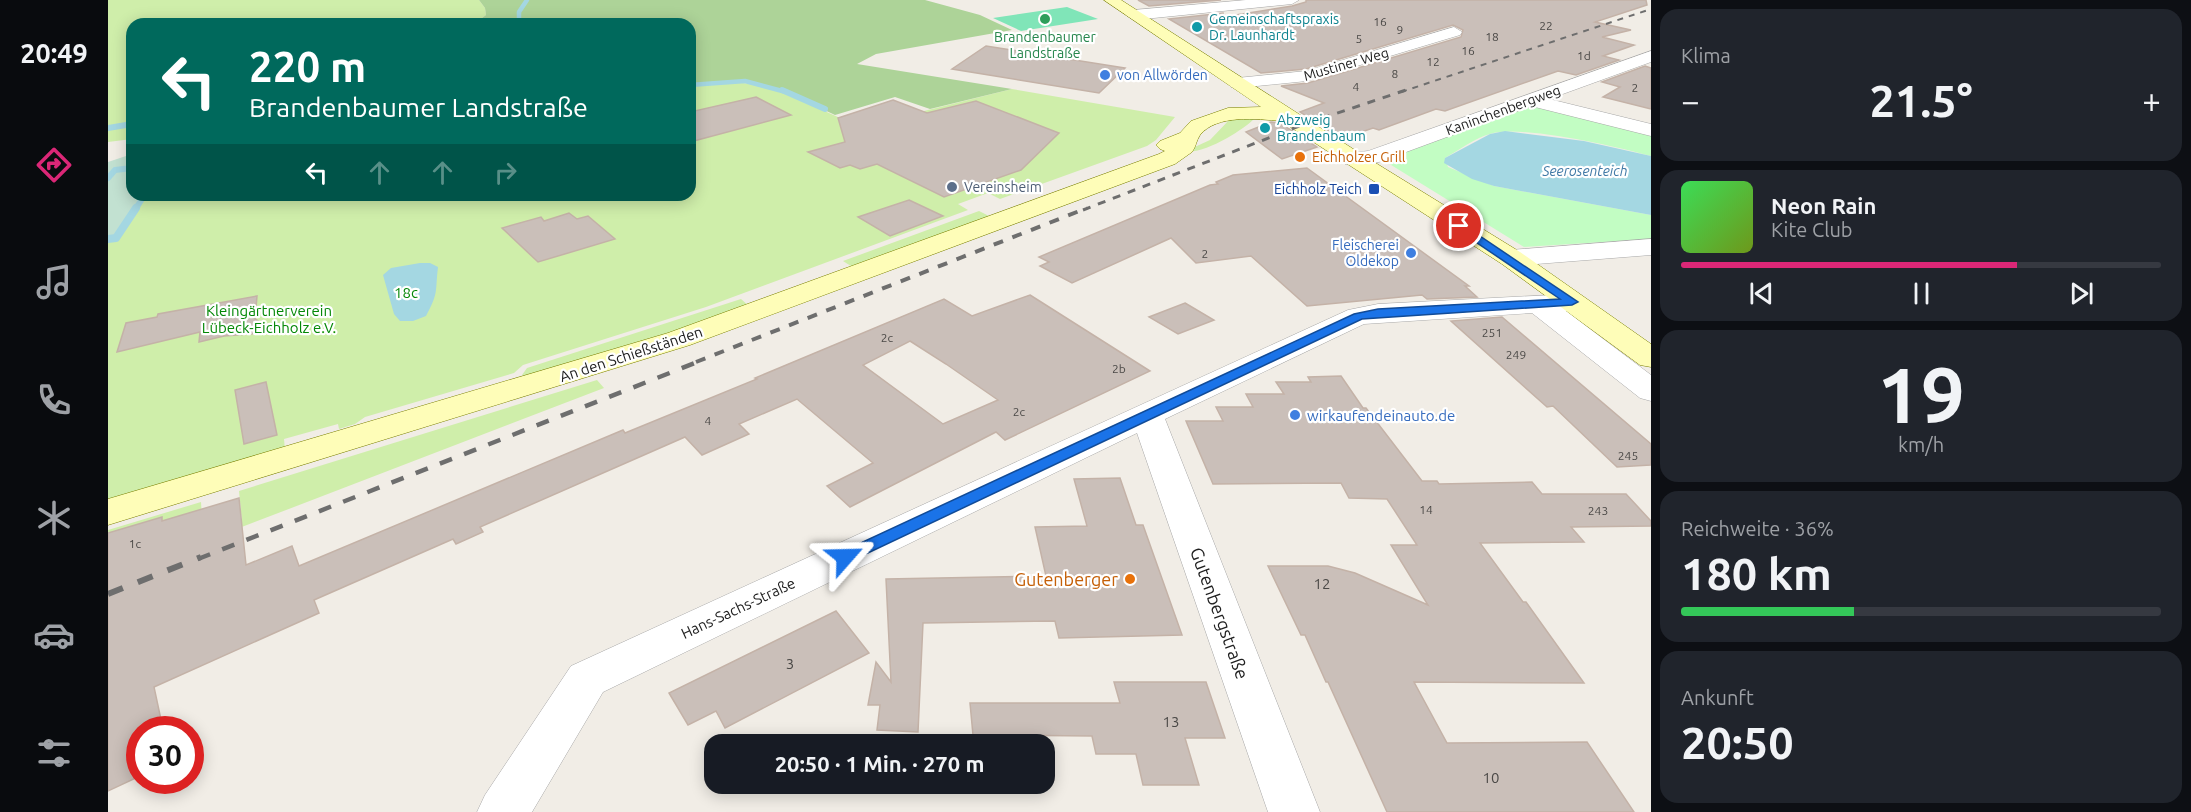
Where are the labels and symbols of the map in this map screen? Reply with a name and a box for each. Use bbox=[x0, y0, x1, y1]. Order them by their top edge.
place label: Gemeinschaftspraxis Dr. Launhardt bbox=[1209, 11, 1339, 43]
marker: Brandenbaumer Landstraße bbox=[1038, 12, 1052, 26]
house number: 16 bbox=[1373, 15, 1387, 28]
house number: 22 bbox=[1539, 19, 1553, 32]
marker: Gemeinschaftspraxis Dr. Launhardt bbox=[1190, 20, 1204, 34]
house number: 9 bbox=[1397, 23, 1403, 36]
place label: Brandenbaumer Landstraße bbox=[994, 29, 1097, 61]
house number: 18 bbox=[1485, 30, 1499, 43]
house number: 5 bbox=[1356, 32, 1362, 45]
street label: Mustiner Weg bbox=[1302, 44, 1390, 84]
house number: 16 bbox=[1461, 44, 1475, 57]
house number: 1d bbox=[1577, 49, 1591, 62]
house number: 12 bbox=[1426, 55, 1440, 68]
place label: von Allwörden bbox=[1117, 67, 1208, 83]
house number: 8 bbox=[1392, 67, 1399, 80]
marker: von Allwörden bbox=[1098, 68, 1112, 82]
house number: 4 bbox=[1353, 80, 1360, 93]
house number: 2 bbox=[1632, 81, 1638, 94]
street label: Kaninchenbergweg bbox=[1443, 82, 1563, 138]
place label: Abzweig Brandenbaum bbox=[1277, 112, 1366, 144]
marker: Abzweig Brandenbaum bbox=[1258, 121, 1272, 135]
place label: Eichholzer Grill bbox=[1312, 149, 1406, 165]
marker: Eichholzer Grill bbox=[1293, 150, 1307, 164]
water label: Seerosenteich bbox=[1541, 163, 1628, 179]
place label: Vereinsheim bbox=[964, 179, 1042, 195]
marker: Vereinsheim bbox=[945, 180, 959, 194]
place label: Eichholz Teich bbox=[1274, 181, 1362, 197]
marker: Eichholz Teich bbox=[1367, 182, 1381, 196]
pin bbox=[1433, 200, 1484, 251]
place label: Fleischerei Oldekop bbox=[1332, 237, 1399, 269]
marker: Fleischerei Oldekop bbox=[1404, 246, 1418, 260]
house number: 2 bbox=[1202, 247, 1208, 260]
park label: 18c bbox=[394, 284, 418, 301]
park label: Kleingärtnerverein Lübeck-Eichholz e.V. bbox=[202, 302, 336, 336]
street label: An den Schießständen bbox=[557, 323, 705, 385]
house number: 251 bbox=[1482, 326, 1502, 339]
house number: 2c bbox=[881, 331, 894, 344]
house number: 249 bbox=[1506, 348, 1526, 361]
house number: 2b bbox=[1112, 362, 1126, 375]
house number: 2c bbox=[1013, 405, 1026, 418]
place label: wirkaufendeinauto.de bbox=[1307, 407, 1455, 424]
marker: wirkaufendeinauto.de bbox=[1288, 408, 1302, 422]
house number: 4 bbox=[705, 414, 712, 427]
house number: 245 bbox=[1618, 449, 1638, 462]
house number: 14 bbox=[1419, 503, 1433, 516]
house number: 243 bbox=[1588, 504, 1608, 517]
position arrow bbox=[813, 525, 877, 589]
house number: 1c bbox=[129, 537, 142, 550]
street label: Gutenbergstraße bbox=[1187, 544, 1253, 682]
place label: Gutenberger bbox=[1014, 569, 1118, 589]
marker: Gutenberger bbox=[1123, 572, 1137, 586]
street label: Hans-Sachs-Straße bbox=[678, 574, 798, 642]
house number: 12 bbox=[1314, 575, 1330, 592]
house number: 3 bbox=[786, 655, 794, 672]
house number: 13 bbox=[1163, 713, 1179, 730]
speed limit sign: 30 bbox=[126, 716, 204, 794]
house number: 10 bbox=[1483, 769, 1499, 786]

